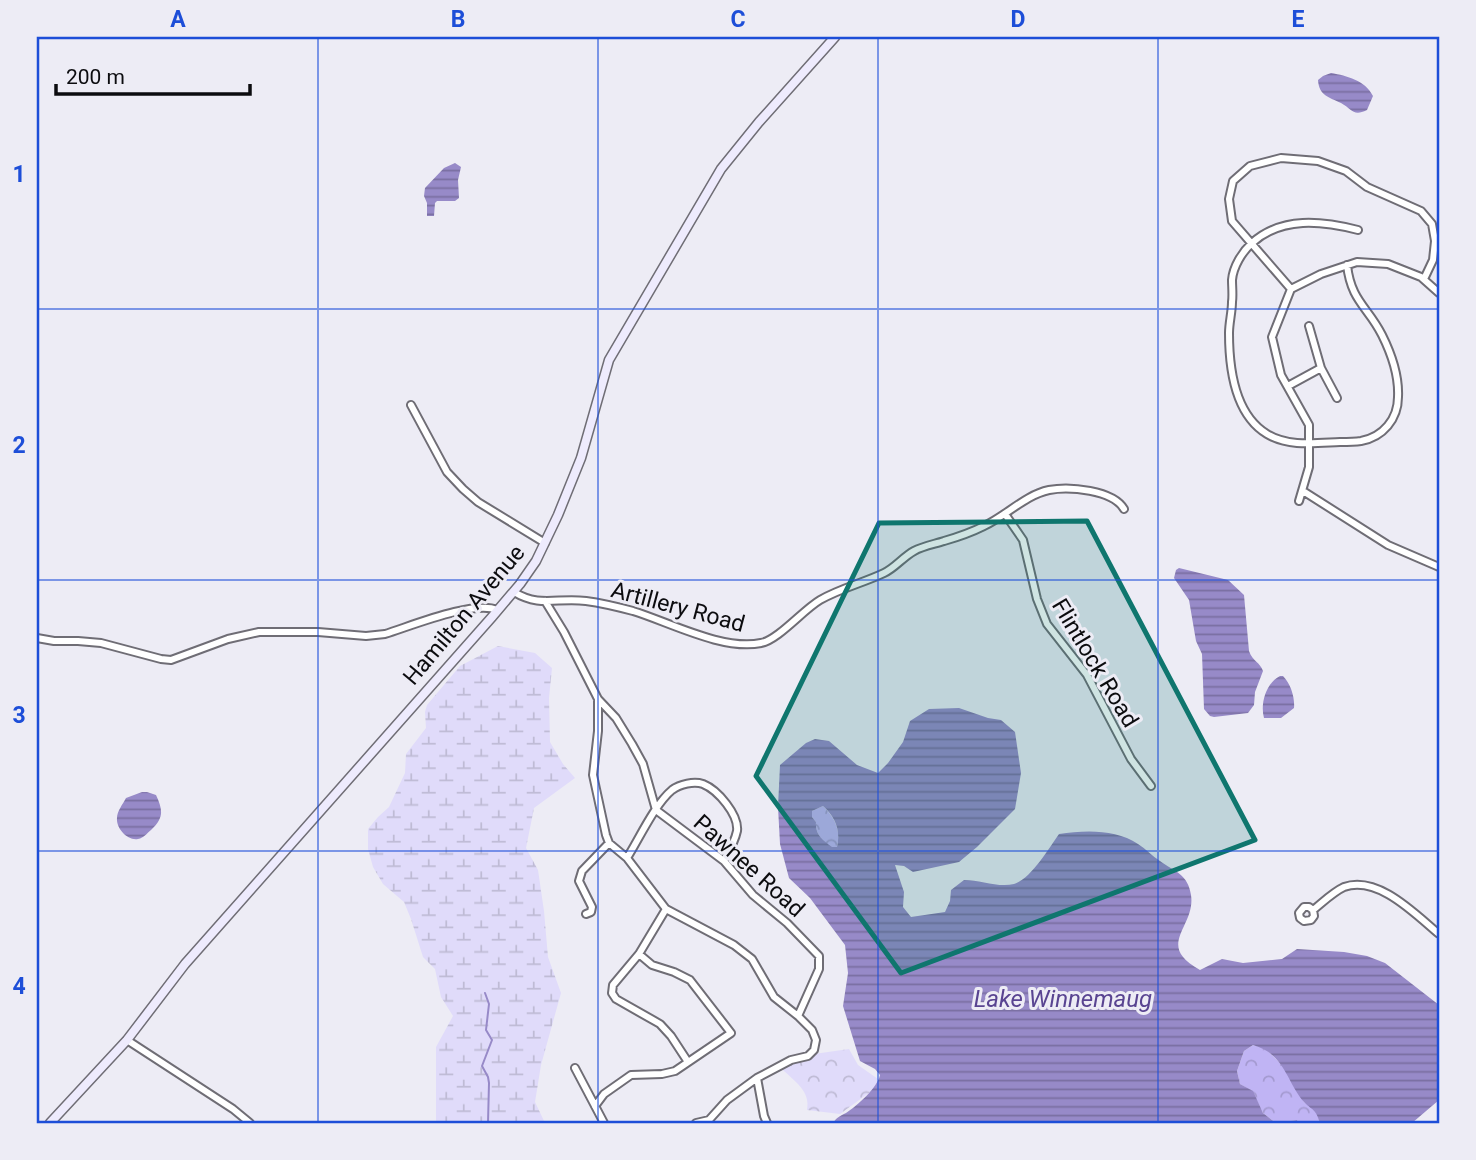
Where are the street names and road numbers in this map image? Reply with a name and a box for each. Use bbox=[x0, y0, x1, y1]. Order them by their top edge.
street label: Hamilton Avenue bbox=[398, 540, 530, 690]
street label: Artillery Road bbox=[608, 576, 748, 638]
street label: Flintlock Road bbox=[1046, 594, 1144, 732]
street label: Pawnee Road bbox=[688, 809, 810, 923]

